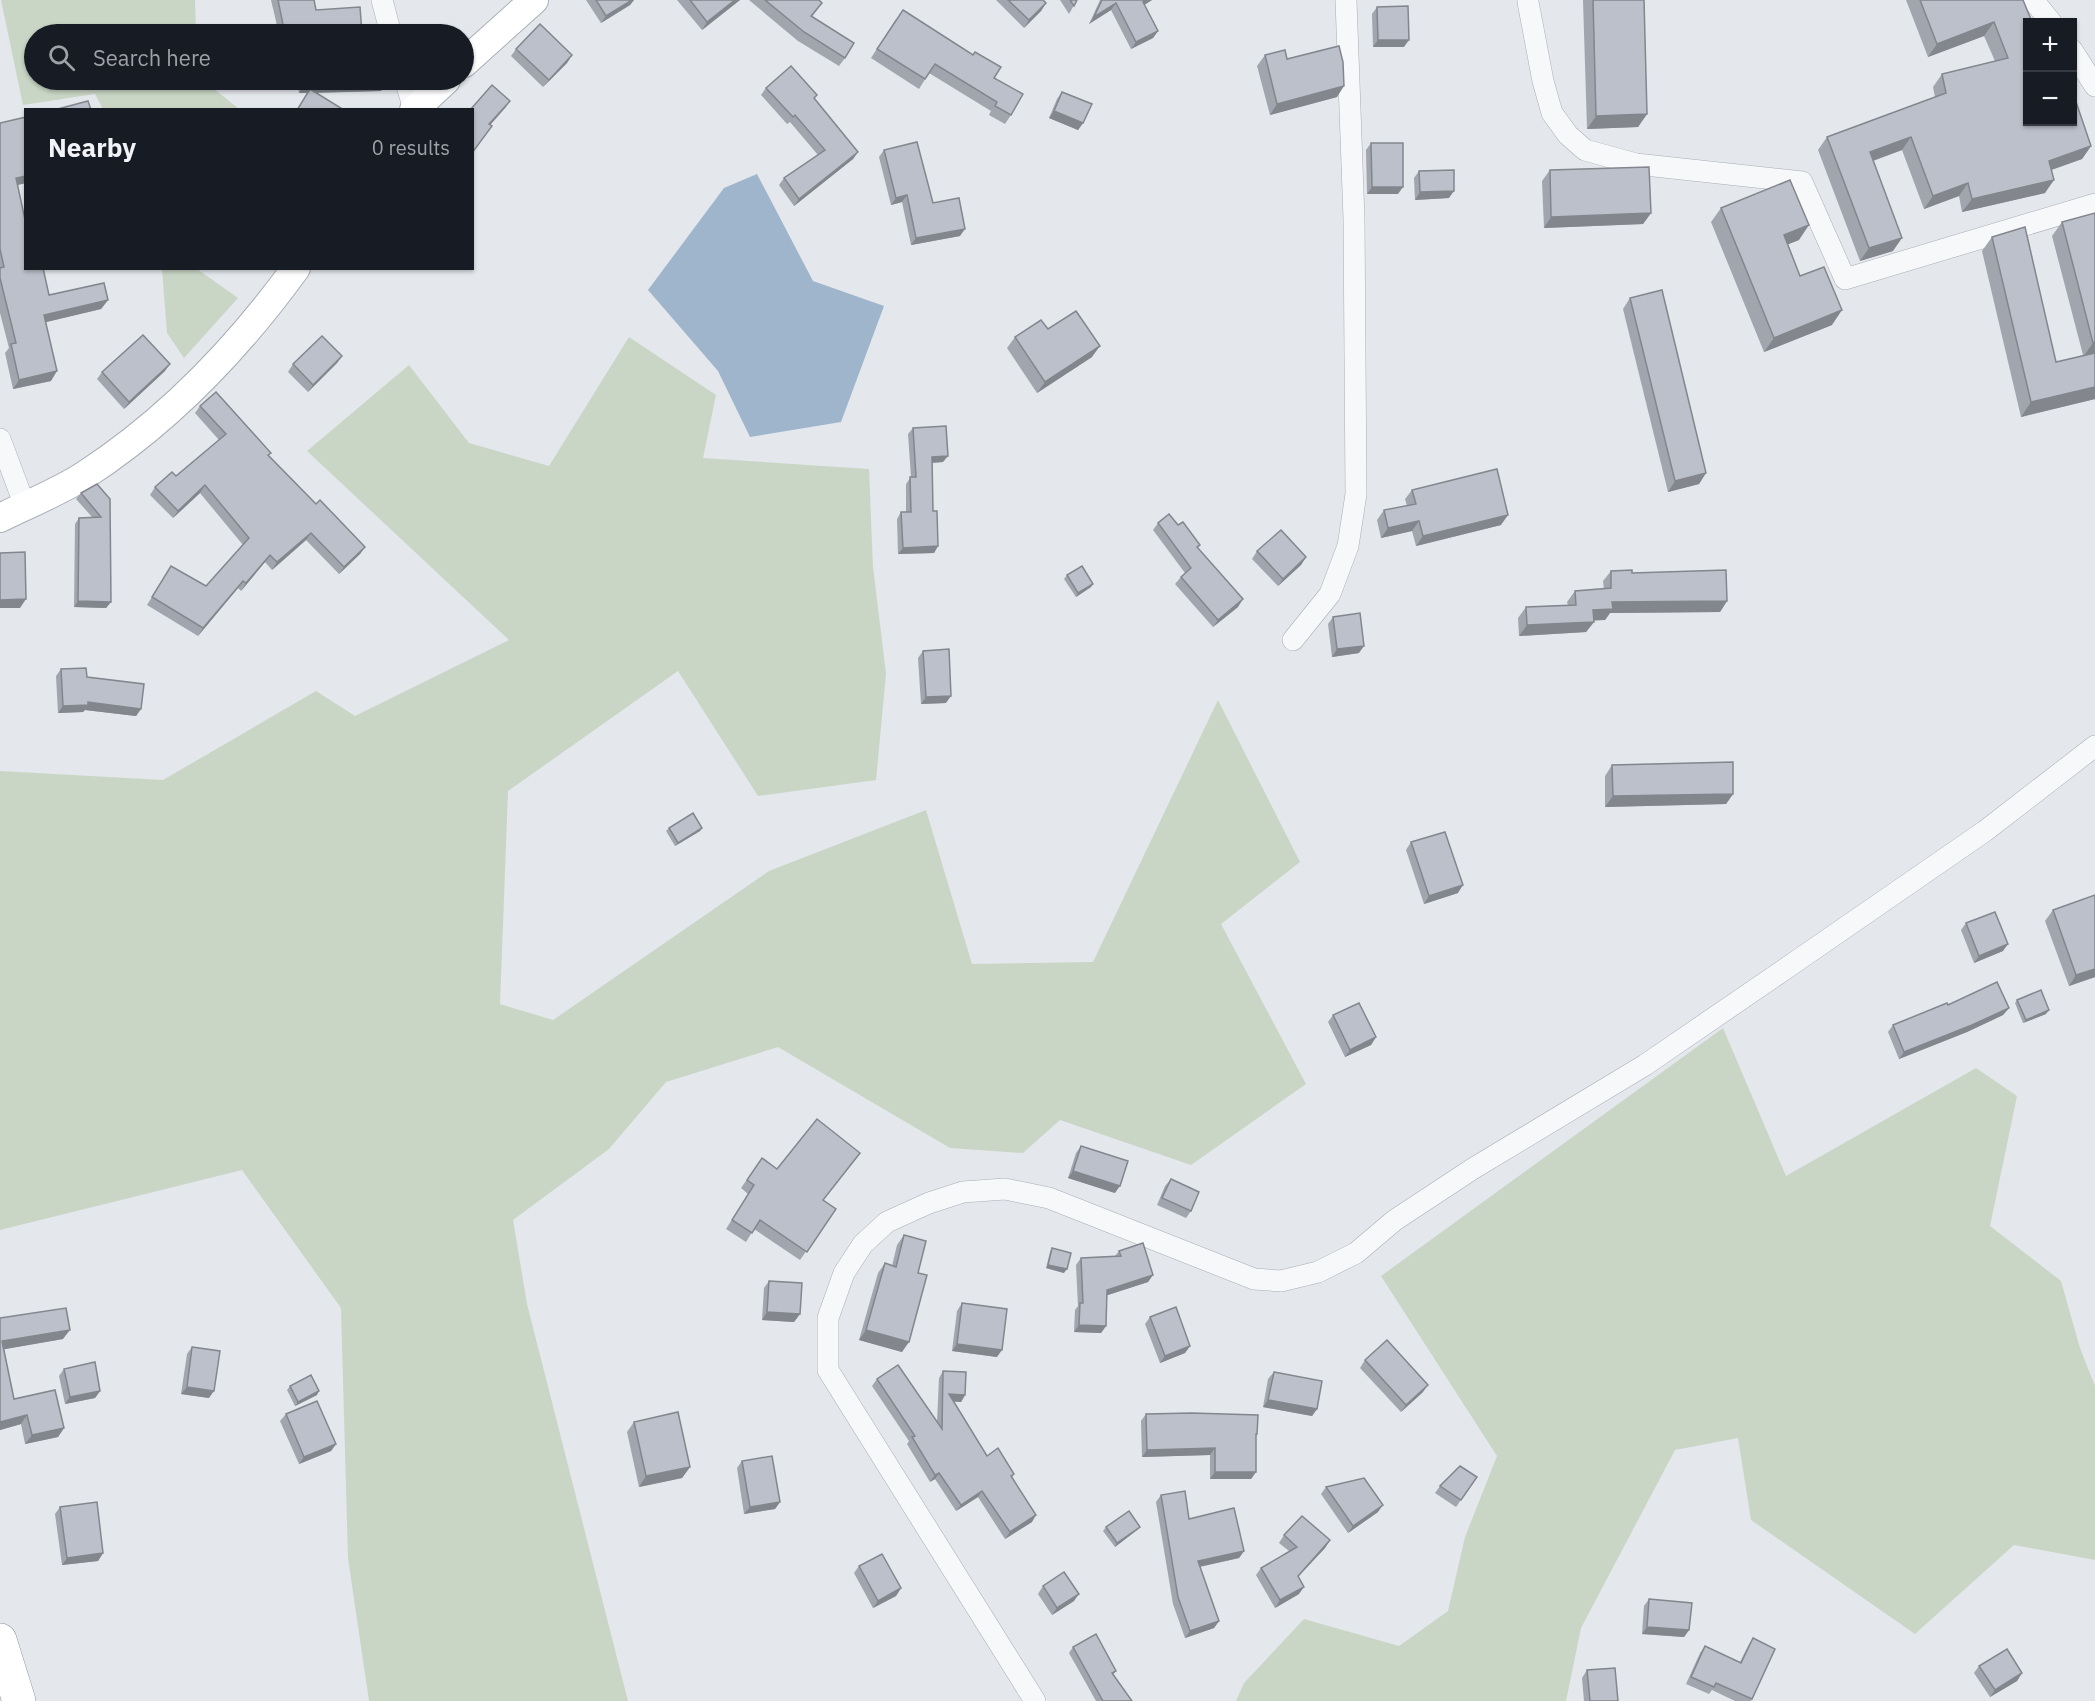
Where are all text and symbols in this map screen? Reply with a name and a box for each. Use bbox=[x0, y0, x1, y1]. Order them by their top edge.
map controls bbox=[2023, 18, 2077, 126]
button: + bbox=[2023, 18, 2077, 72]
search box bbox=[24, 24, 474, 90]
icon: search bbox=[45, 41, 78, 74]
text: Search here bbox=[93, 43, 211, 72]
button: − bbox=[2023, 72, 2077, 126]
text: Nearby bbox=[48, 130, 136, 164]
text: 0 results bbox=[372, 134, 450, 161]

